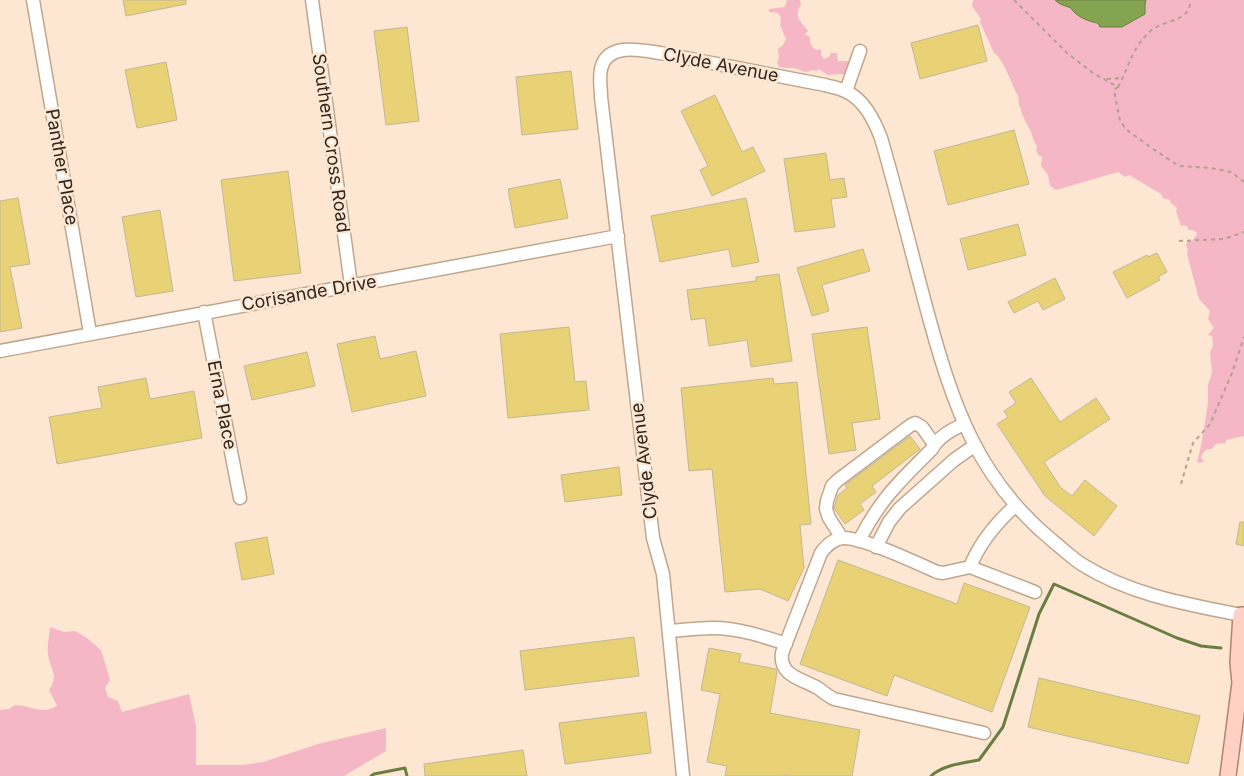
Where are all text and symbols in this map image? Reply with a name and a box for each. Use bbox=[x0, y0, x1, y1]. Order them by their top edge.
street label: Clyde Avenue bbox=[662, 43, 781, 86]
street label: Southern Cross Road bbox=[309, 52, 354, 234]
street label: Panther Place bbox=[42, 107, 83, 227]
street label: Corisande Drive bbox=[240, 270, 378, 315]
street label: Erna Place bbox=[204, 359, 241, 451]
street label: Clyde Avenue bbox=[626, 402, 661, 520]

